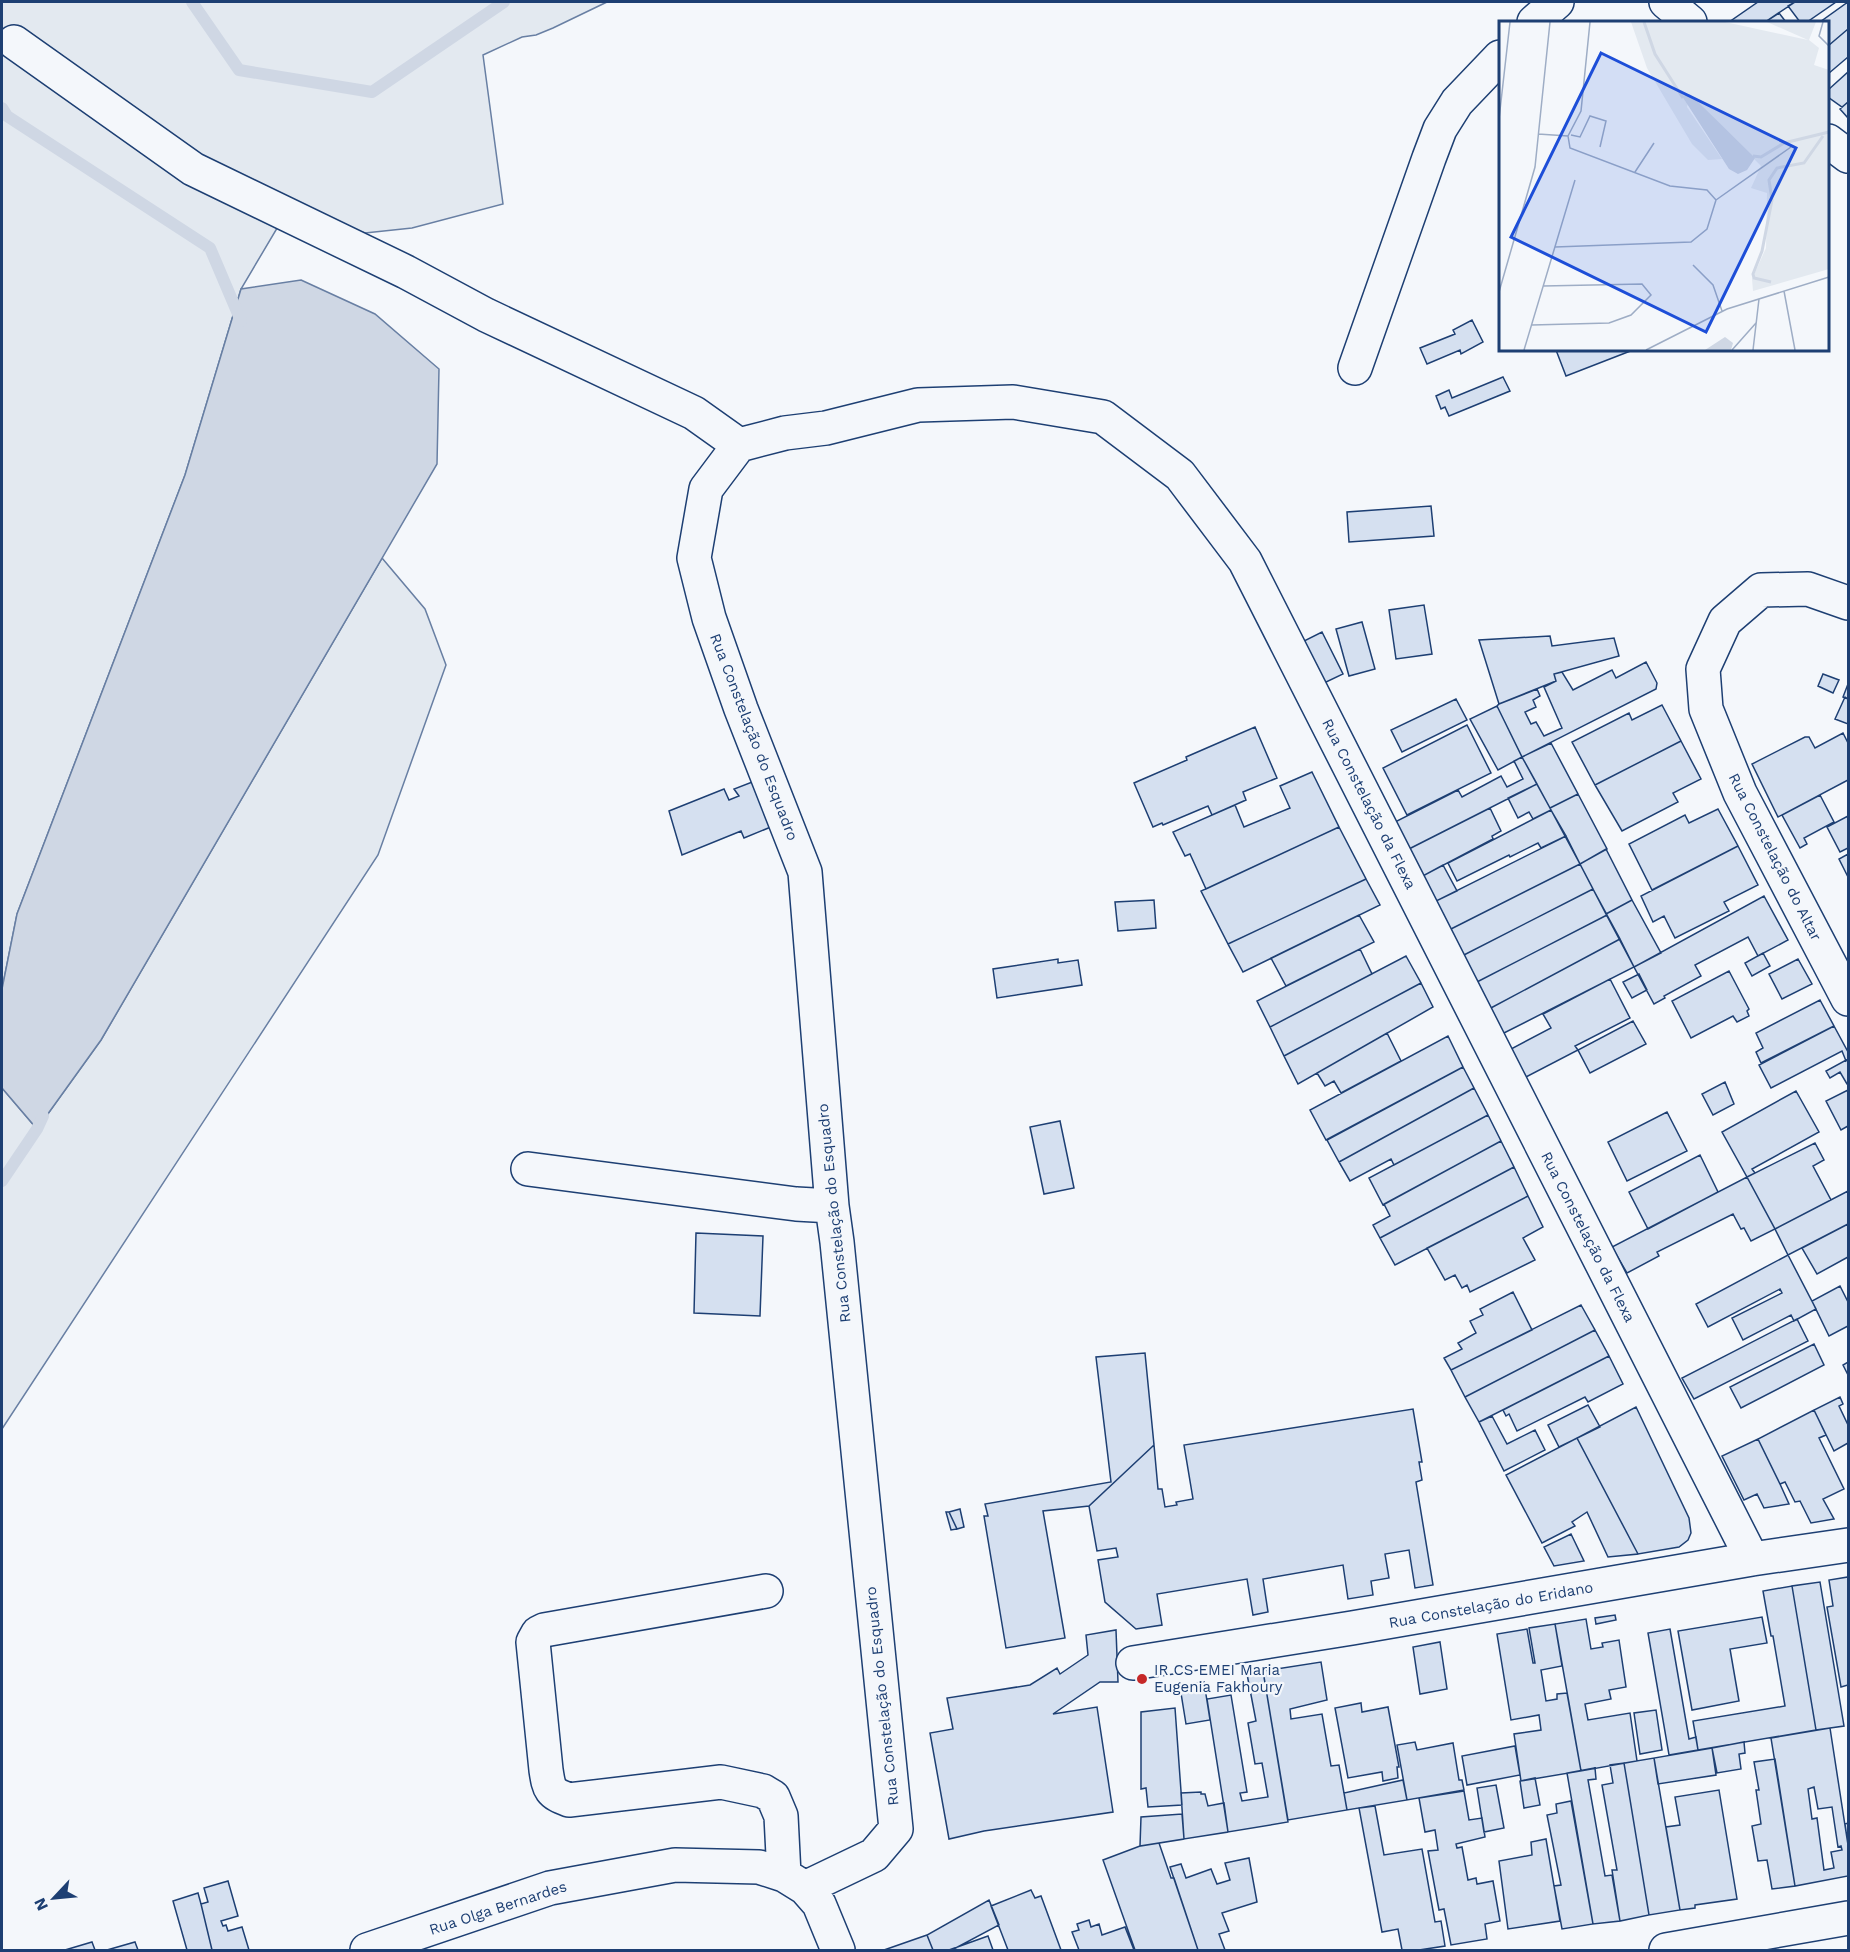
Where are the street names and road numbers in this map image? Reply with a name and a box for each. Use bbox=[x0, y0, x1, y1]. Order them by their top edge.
street label: Rua Constelação do Esquadro bbox=[706, 631, 802, 843]
street label: Rua Constelação da Flexa bbox=[1318, 716, 1420, 893]
street label: Rua Constelação do Altar bbox=[1725, 770, 1825, 944]
street label: Rua Constelação do Esquadro bbox=[814, 1103, 854, 1323]
street label: Rua Constelação da Flexa bbox=[1537, 1149, 1639, 1326]
street label: Rua Constelação do Eridano bbox=[1387, 1578, 1595, 1632]
street label: Rua Constelação do Esquadro bbox=[862, 1586, 902, 1806]
street label: Rua Olga Bernardes bbox=[427, 1877, 569, 1939]

